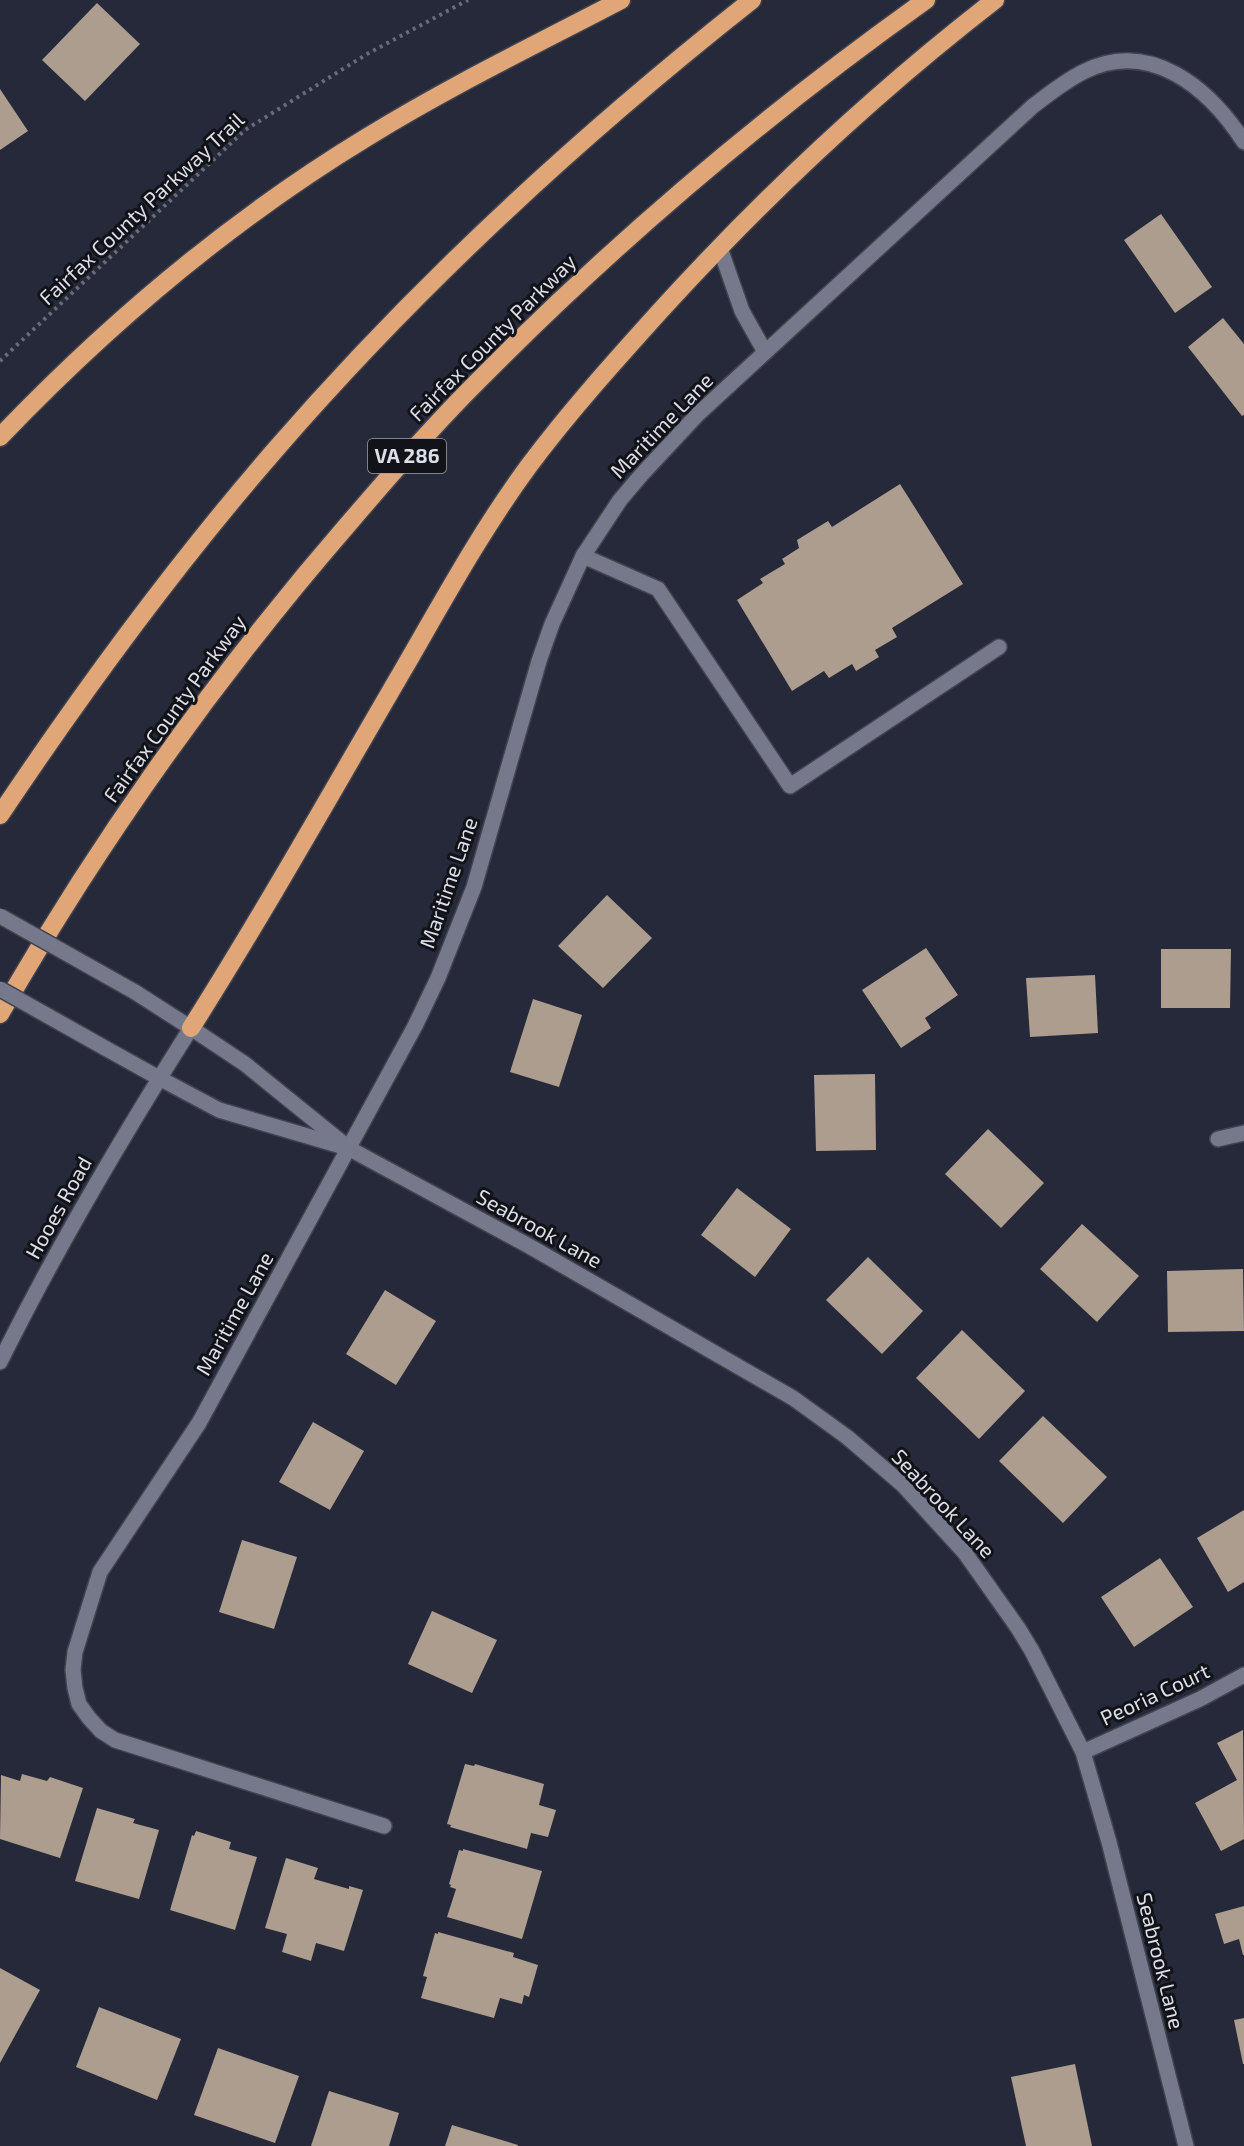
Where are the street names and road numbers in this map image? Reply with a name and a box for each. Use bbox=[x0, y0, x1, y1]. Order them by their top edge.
street label: Fairfax County Parkway Trail bbox=[33, 106, 249, 309]
street label: Fairfax County Parkway bbox=[403, 248, 581, 426]
street label: Maritime Lane bbox=[604, 367, 717, 483]
road number: VA 286 bbox=[368, 439, 446, 473]
street label: Fairfax County Parkway bbox=[97, 610, 250, 807]
street label: Maritime Lane bbox=[413, 814, 482, 951]
street label: Hooes Road bbox=[19, 1152, 96, 1263]
street label: Seabrook Lane bbox=[473, 1183, 607, 1272]
street label: Maritime Lane bbox=[190, 1247, 278, 1379]
street label: Seabrook Lane bbox=[887, 1443, 1001, 1563]
street label: Peoria Court bbox=[1096, 1657, 1213, 1730]
street label: Seabrook Lane bbox=[1132, 1890, 1190, 2031]

